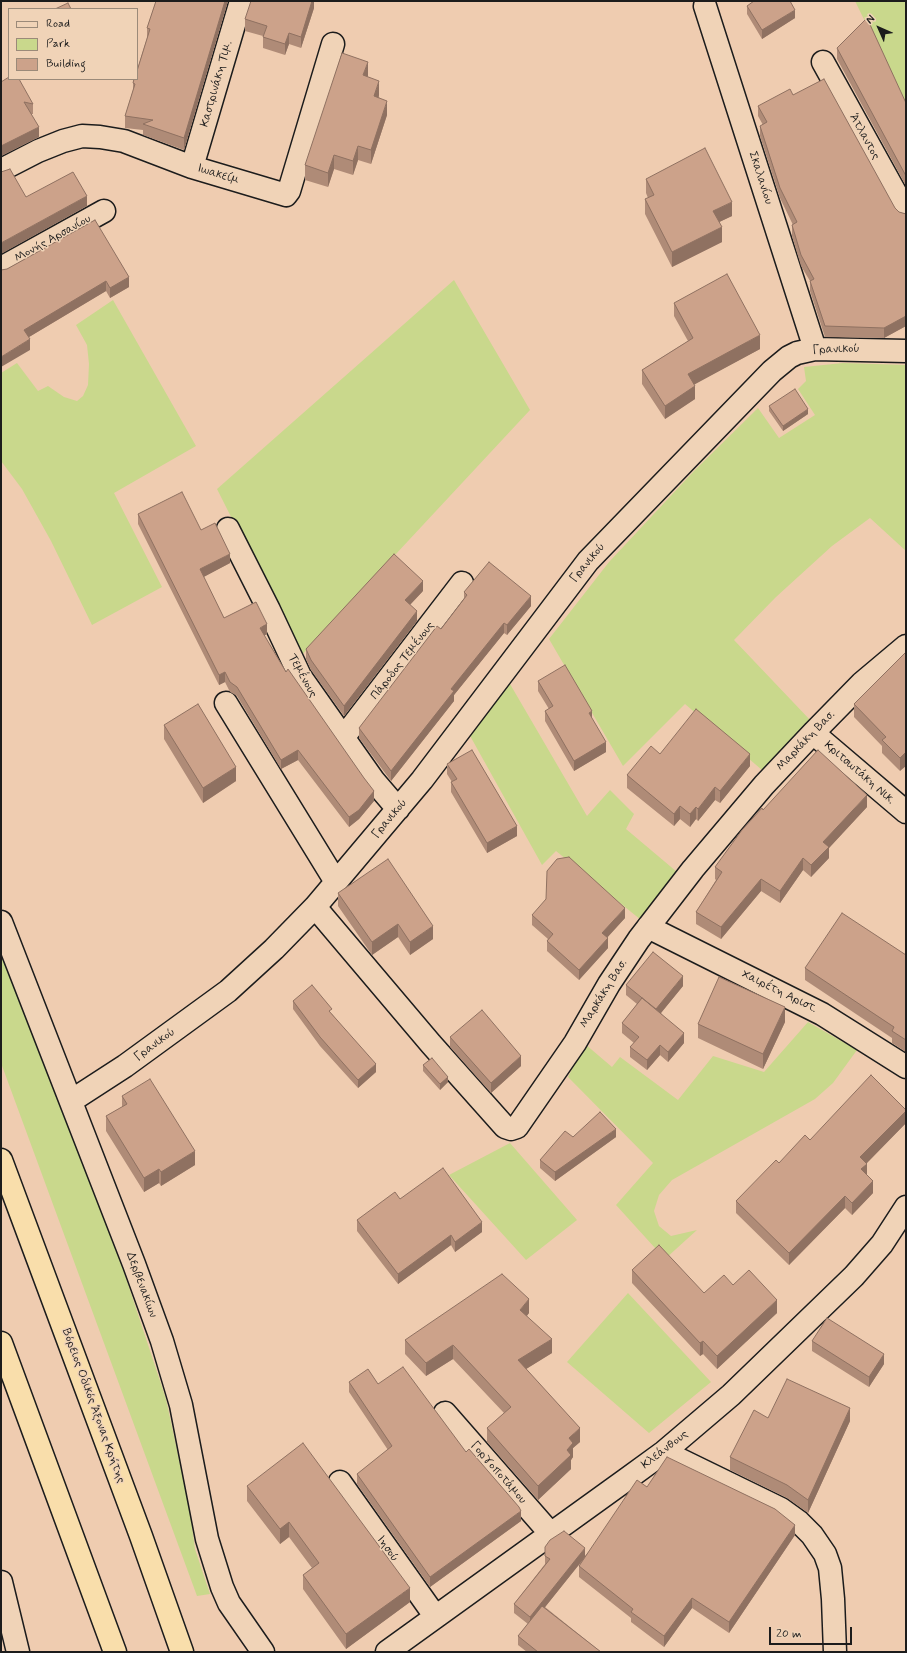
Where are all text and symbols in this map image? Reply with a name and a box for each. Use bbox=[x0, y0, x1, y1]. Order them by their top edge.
legend bbox=[8, 8, 138, 80]
north arrow bbox=[859, 8, 899, 48]
text: N bbox=[863, 12, 878, 27]
text: Road bbox=[46, 16, 70, 32]
text: Park bbox=[46, 36, 70, 52]
street label: Καστρινάκη Τιμ. bbox=[198, 39, 236, 129]
text: Building bbox=[46, 56, 86, 72]
street label: Άτλαντος bbox=[846, 112, 882, 162]
street label: Σκαλανίου bbox=[745, 150, 775, 206]
street label: Ιωακείμ bbox=[195, 161, 241, 189]
street label: Μονής Αρσανίου bbox=[12, 212, 94, 266]
street label: Γρανικού bbox=[812, 342, 860, 358]
street label: Γρανικού bbox=[567, 540, 609, 586]
street label: Πάροδος Τεμένους bbox=[368, 619, 438, 703]
street label: Τεμένους bbox=[284, 652, 320, 700]
street label: Μαρκάκη Βασ. bbox=[774, 708, 838, 774]
street label: Κριτσωτάκη Νικ. bbox=[821, 738, 897, 808]
street label: Γρανικού bbox=[369, 796, 411, 842]
street label: Μαρκάκη Βασ. bbox=[577, 957, 631, 1031]
street label: Χαιρέτη Αριστ. bbox=[739, 968, 819, 1016]
street label: Γρανικού bbox=[132, 1025, 178, 1065]
street label: Δερβενακίων bbox=[122, 1250, 160, 1320]
street label: Βόρειος Οδικός Άξονας Κρήτης bbox=[58, 1327, 128, 1485]
street label: Κλεάνθους bbox=[639, 1427, 691, 1473]
street label: Γοργοποτάμου bbox=[467, 1439, 529, 1507]
street label: Ιησού bbox=[373, 1533, 401, 1565]
scale bar bbox=[771, 1619, 854, 1645]
text: 20 m bbox=[776, 1626, 802, 1642]

